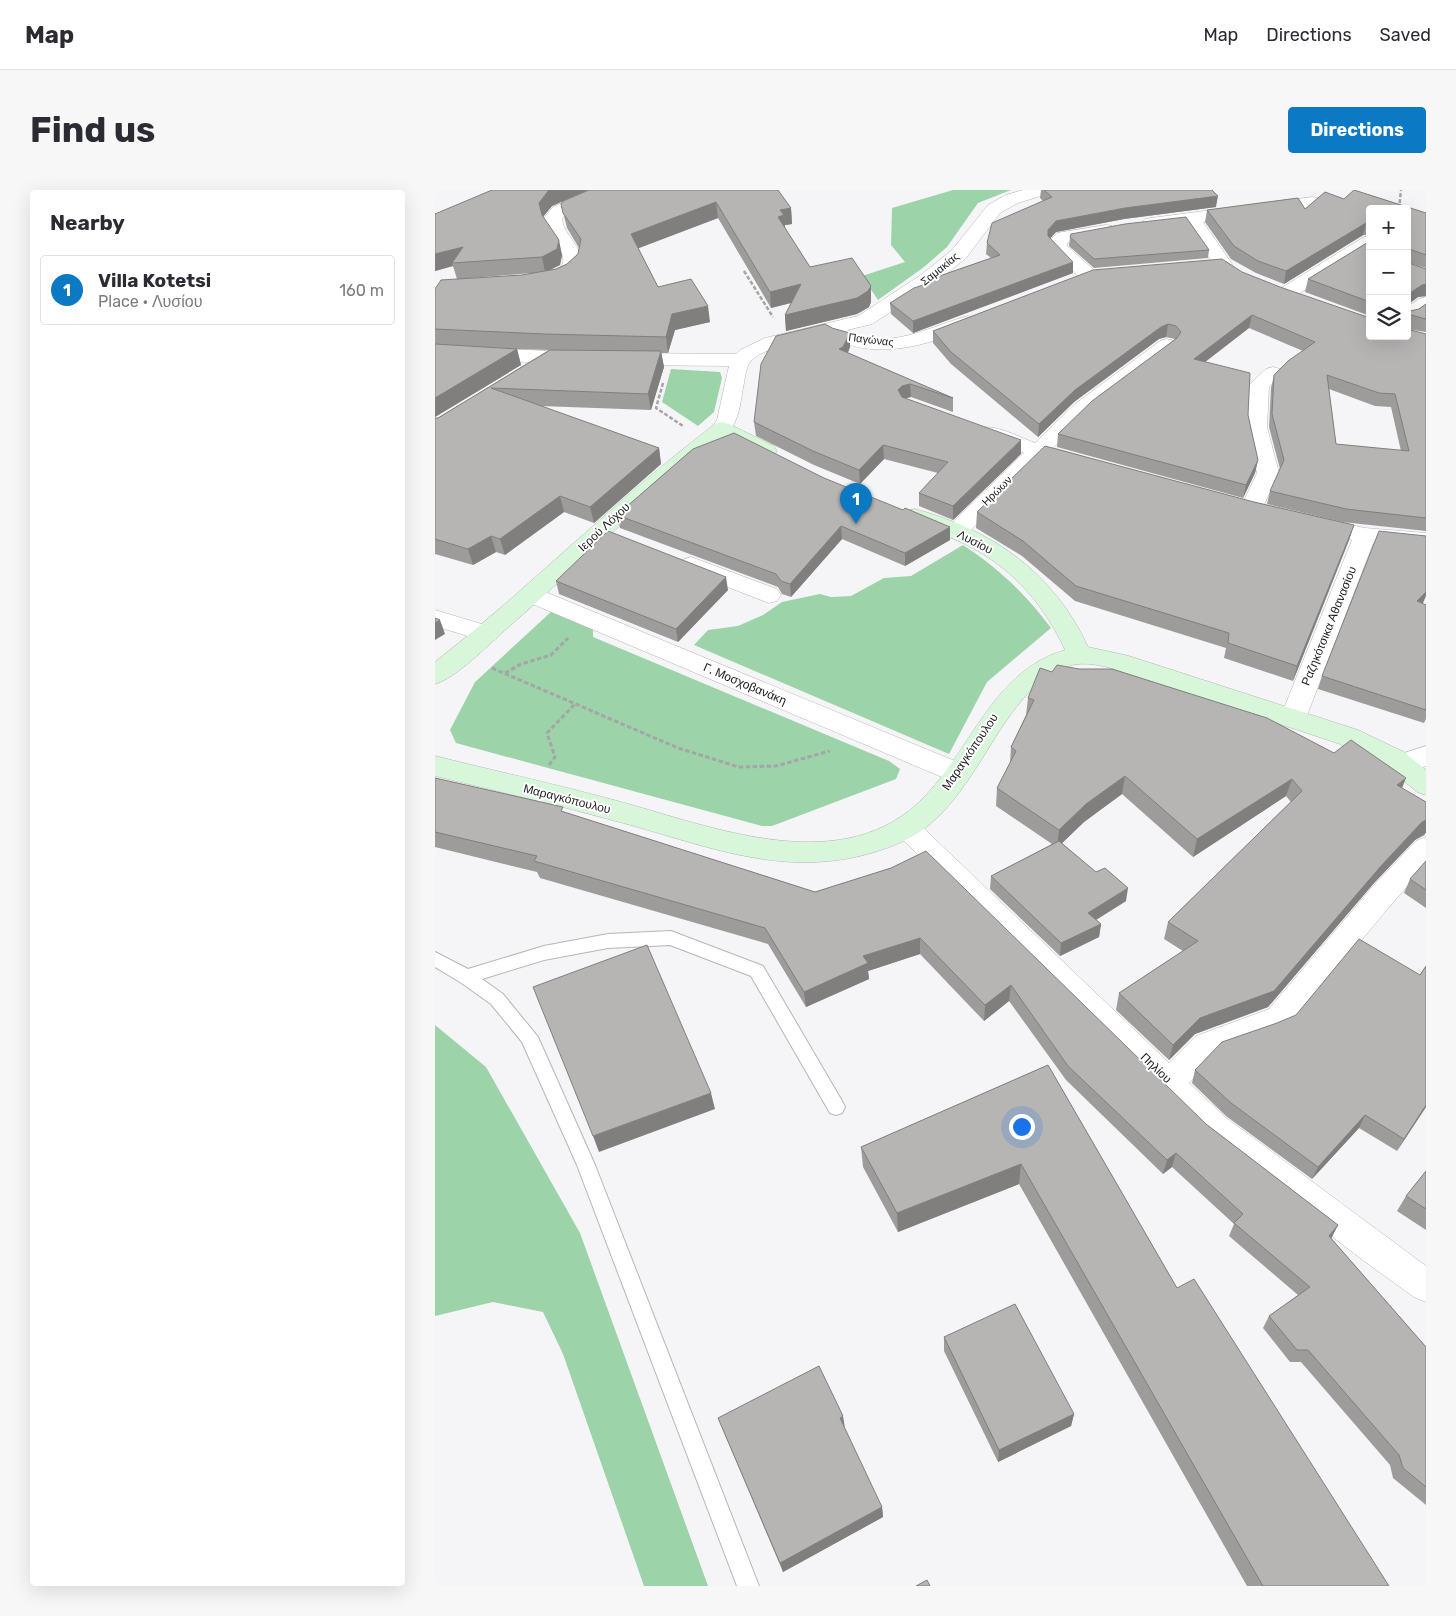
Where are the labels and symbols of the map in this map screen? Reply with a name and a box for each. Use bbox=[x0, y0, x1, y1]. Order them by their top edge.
street label: Σαμακίας bbox=[918, 250, 962, 288]
street label: Παγώνας bbox=[848, 331, 894, 349]
street label: Ηρώων bbox=[979, 473, 1015, 509]
pin: 1 bbox=[840, 483, 872, 524]
street label: Ιερού Λόχου bbox=[575, 500, 633, 554]
street label: Λυσίου bbox=[955, 527, 995, 557]
street label: Ραζηκότσικα Αθανασίου bbox=[1299, 564, 1359, 688]
street label: Γ. Μοσχοβανάκη bbox=[701, 660, 789, 708]
street label: Μαραγκόπουλου bbox=[939, 711, 1001, 793]
street label: Μαραγκόπουλου bbox=[522, 781, 612, 817]
street label: Πηλίου bbox=[1138, 1050, 1174, 1086]
your location bbox=[1009, 1114, 1035, 1140]

